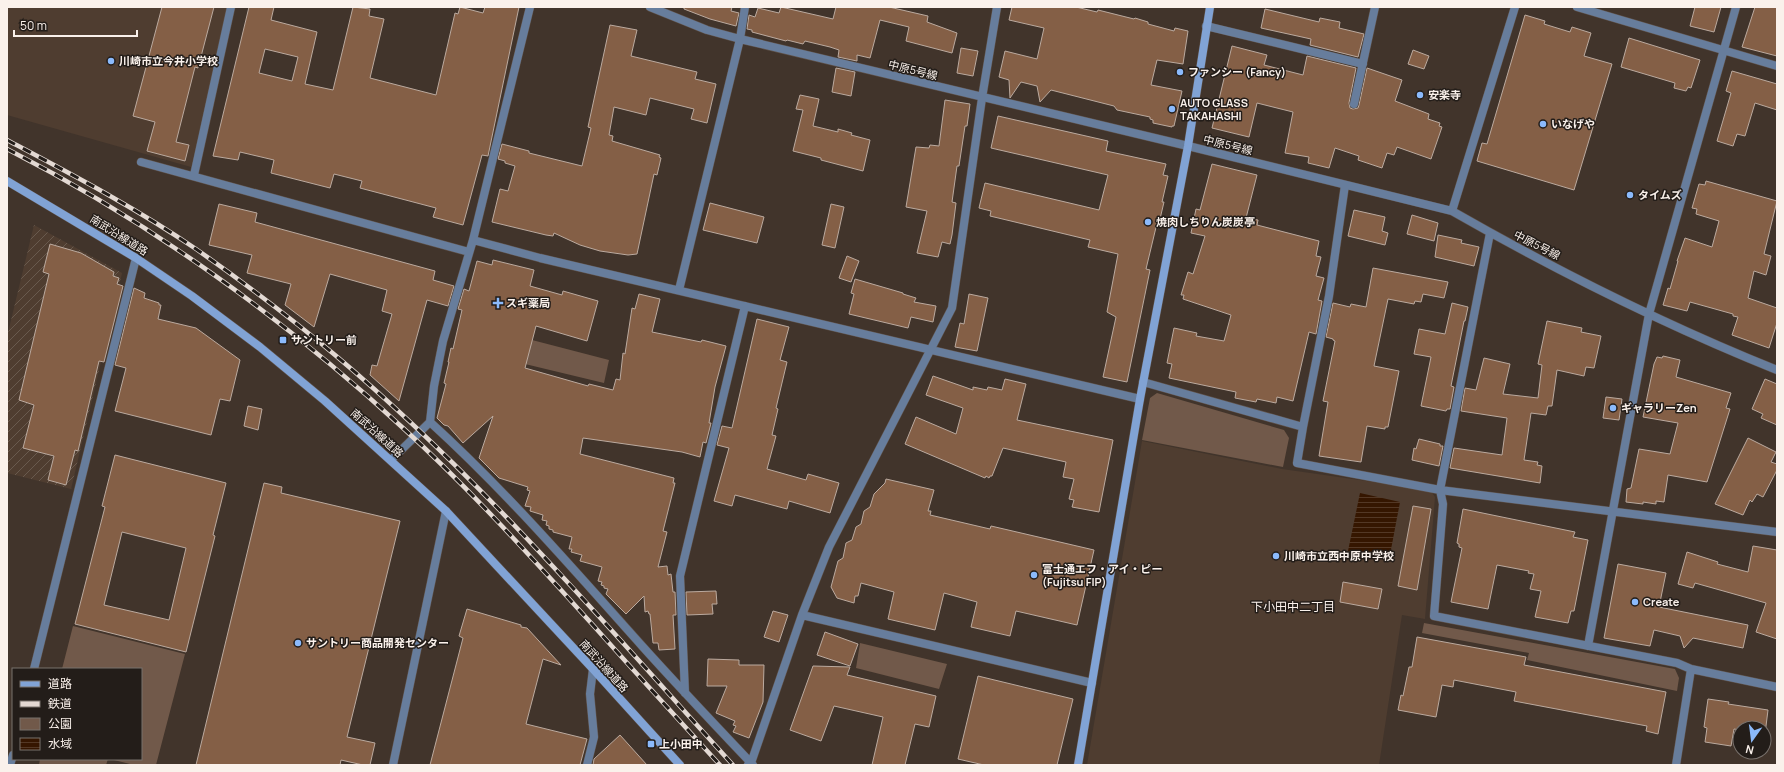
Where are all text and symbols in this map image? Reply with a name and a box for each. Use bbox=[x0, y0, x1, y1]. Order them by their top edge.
scale bar bbox=[14, 12, 137, 38]
text: 50 m bbox=[20, 17, 47, 34]
place label: 川崎市立今井小学校 bbox=[119, 53, 218, 68]
marker: 川崎市立今井小学校 bbox=[106, 56, 116, 66]
street label: 中原5号線 bbox=[887, 56, 939, 83]
place label: ファンシー (Fancy) bbox=[1188, 64, 1286, 79]
marker: ファンシー (Fancy) bbox=[1175, 67, 1185, 77]
place label: 安楽寺 bbox=[1428, 87, 1461, 102]
marker: 安楽寺 bbox=[1415, 90, 1425, 100]
place label: AUTO GLASS TAKAHASHI bbox=[1180, 95, 1248, 123]
marker: AUTO GLASS TAKAHASHI bbox=[1167, 104, 1177, 114]
place label: いなげや bbox=[1551, 116, 1595, 131]
marker: いなげや bbox=[1538, 119, 1548, 129]
street label: 中原5号線 bbox=[1202, 131, 1254, 158]
place label: タイムズ bbox=[1638, 187, 1682, 202]
marker: タイムズ bbox=[1625, 190, 1635, 200]
street label: 南武沿線道路 bbox=[87, 211, 151, 258]
place label: 焼肉しちりん炭炭亭 bbox=[1156, 214, 1255, 229]
marker: 焼肉しちりん炭炭亭 bbox=[1143, 217, 1153, 227]
street label: 中原5号線 bbox=[1511, 226, 1563, 263]
place label: スギ薬局 bbox=[506, 295, 550, 310]
marker: スギ薬局 bbox=[493, 298, 503, 308]
place label: サントリー前 bbox=[291, 332, 357, 347]
marker: サントリー前 bbox=[278, 335, 288, 345]
place label: ギャラリーZen bbox=[1621, 400, 1697, 415]
marker: ギャラリーZen bbox=[1608, 403, 1618, 413]
street label: 南武沿線道路 bbox=[348, 405, 407, 460]
place label: 川崎市立西中原中学校 bbox=[1284, 548, 1394, 563]
marker: 川崎市立西中原中学校 bbox=[1271, 551, 1281, 561]
place label: 富士通エフ・アイ・ピー (Fujitsu FIP) bbox=[1042, 561, 1162, 589]
marker: 富士通エフ・アイ・ピー (Fujitsu FIP) bbox=[1029, 570, 1039, 580]
place label: Create bbox=[1643, 594, 1680, 609]
marker: Create bbox=[1630, 597, 1640, 607]
district label: 下小田中二丁目 bbox=[1251, 598, 1335, 615]
place label: サントリー商品開発センター bbox=[306, 635, 449, 650]
street label: 南武沿線道路 bbox=[577, 636, 632, 695]
marker: サントリー商品開発センター bbox=[293, 638, 303, 648]
legend bbox=[12, 668, 142, 760]
text: 道路 bbox=[48, 675, 72, 692]
text: 鉄道 bbox=[48, 695, 72, 712]
text: 公園 bbox=[48, 715, 72, 732]
north arrow bbox=[1732, 720, 1772, 760]
text: 水域 bbox=[48, 735, 72, 752]
place label: 上小田中 bbox=[659, 736, 703, 751]
marker: 上小田中 bbox=[646, 739, 656, 749]
text: N bbox=[1744, 742, 1755, 758]

